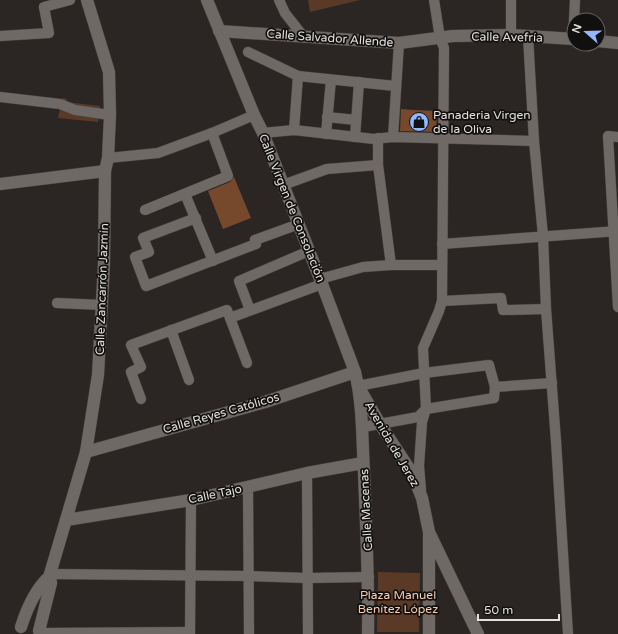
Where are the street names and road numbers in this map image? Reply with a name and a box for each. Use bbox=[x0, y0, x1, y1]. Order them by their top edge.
street label: Calle Salvador Allende bbox=[266, 27, 394, 49]
street label: Calle Avefría bbox=[471, 29, 543, 45]
street label: Calle Virgen de Consolación bbox=[256, 132, 328, 284]
street label: Calle Zancarrón Jazmín bbox=[93, 223, 111, 355]
street label: Calle Reyes Católicos bbox=[161, 390, 281, 436]
street label: Avenida de Jerez bbox=[362, 399, 422, 489]
street label: Calle Macenas bbox=[357, 468, 375, 551]
street label: Calle Tajo bbox=[187, 481, 243, 507]

